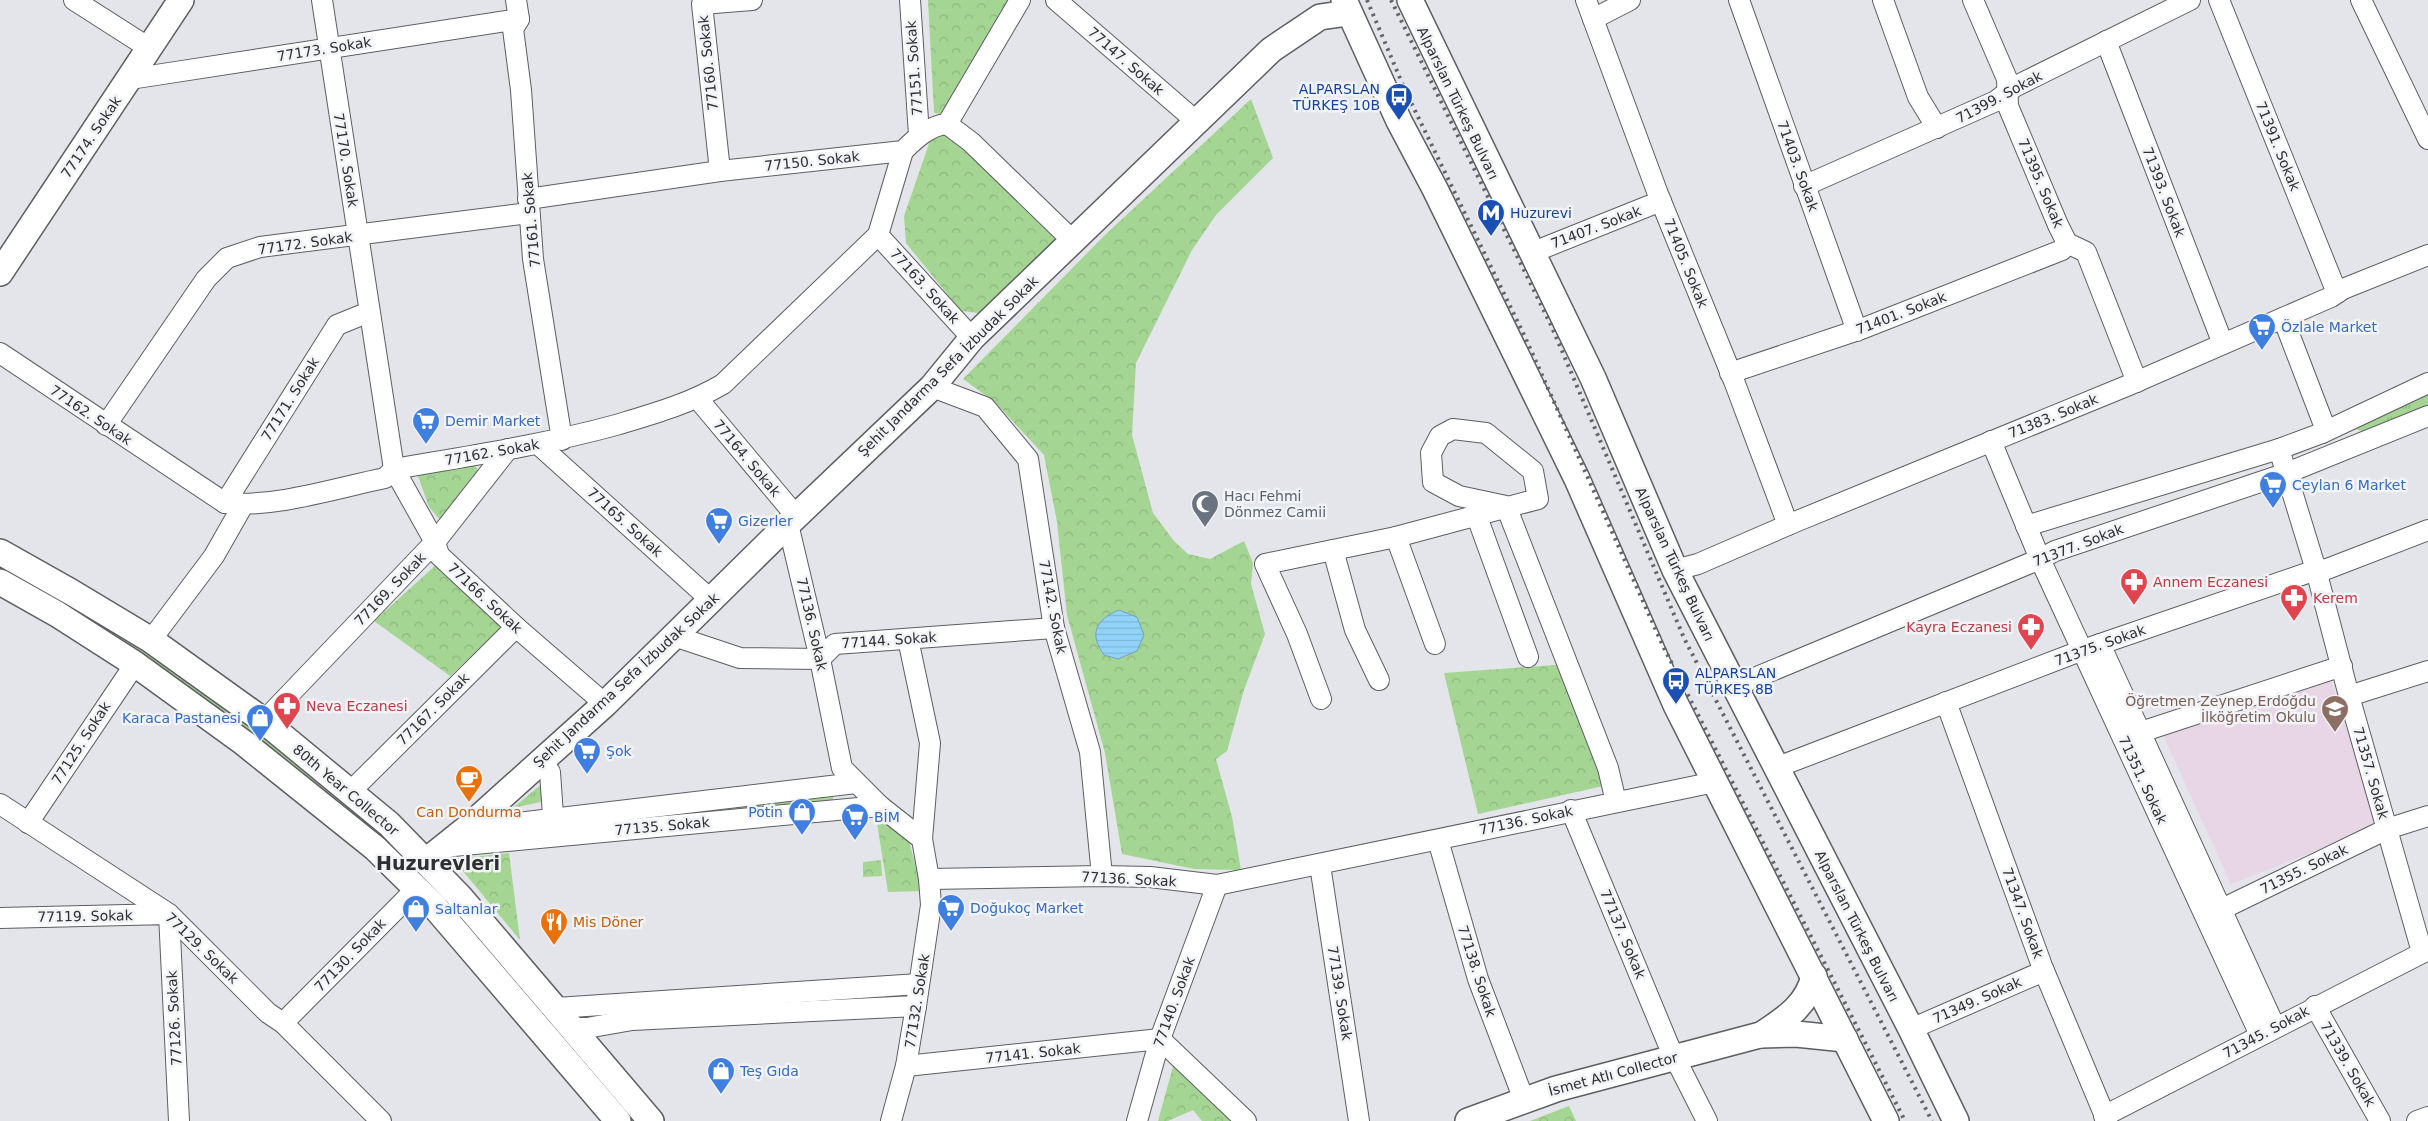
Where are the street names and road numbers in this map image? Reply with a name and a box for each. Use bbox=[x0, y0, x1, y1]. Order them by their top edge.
street label: 77160. Sokak bbox=[695, 14, 721, 111]
street label: 77151. Sokak bbox=[903, 19, 925, 116]
street label: 77147. Sokak bbox=[1085, 24, 1168, 99]
street label: Alparslan Türkeş Bulvarı bbox=[1414, 24, 1502, 182]
street label: 77173. Sokak bbox=[276, 33, 373, 64]
street label: 71399. Sokak bbox=[1953, 67, 2046, 126]
street label: 77174. Sokak bbox=[58, 92, 125, 181]
street label: 71391. Sokak bbox=[2253, 99, 2304, 194]
street label: 77170. Sokak bbox=[331, 112, 362, 209]
street label: 71403. Sokak bbox=[1774, 118, 1822, 214]
street label: 71395. Sokak bbox=[2015, 136, 2067, 231]
street label: 71393. Sokak bbox=[2139, 145, 2189, 240]
street label: 77150. Sokak bbox=[764, 148, 861, 174]
street label: 77161. Sokak bbox=[519, 171, 543, 268]
street label: 71407. Sokak bbox=[1549, 202, 1644, 252]
street label: 71405. Sokak bbox=[1661, 216, 1712, 311]
street label: 77172. Sokak bbox=[257, 228, 354, 258]
street label: 77163. Sokak bbox=[887, 245, 963, 327]
street label: Şehit Jandarma Sefa İzbudak Sokak bbox=[854, 271, 1042, 459]
street label: 71401. Sokak bbox=[1854, 288, 1949, 338]
street label: 77171. Sokak bbox=[258, 354, 323, 444]
street label: 77162. Sokak bbox=[47, 382, 136, 449]
street label: 71383. Sokak bbox=[2006, 390, 2101, 441]
street label: 77164. Sokak bbox=[710, 416, 784, 500]
street label: 77162. Sokak bbox=[444, 436, 541, 468]
street label: 77165. Sokak bbox=[584, 484, 666, 560]
street label: Alparslan Türkeş Bulvarı bbox=[1632, 485, 1718, 643]
street label: 71377. Sokak bbox=[2031, 520, 2126, 570]
street label: 77169. Sokak bbox=[351, 548, 430, 629]
street label: 77142. Sokak bbox=[1036, 559, 1070, 656]
street label: 77166. Sokak bbox=[445, 560, 526, 637]
street label: 77136. Sokak bbox=[793, 576, 831, 673]
street label: Şehit Jandarma Sefa İzbudak Sokak bbox=[529, 588, 723, 770]
street label: 71375. Sokak bbox=[2052, 621, 2148, 669]
street label: 77144. Sokak bbox=[841, 629, 938, 651]
street label: 77167. Sokak bbox=[394, 669, 473, 748]
street label: 77125. Sokak bbox=[48, 698, 114, 787]
street label: 71357. Sokak bbox=[2350, 725, 2392, 822]
street label: 71351. Sokak bbox=[2116, 733, 2171, 827]
street label: 80th Year Collector bbox=[290, 741, 402, 839]
street label: 77136. Sokak bbox=[1478, 802, 1575, 838]
street label: 77135. Sokak bbox=[614, 814, 711, 838]
street label: 71355. Sokak bbox=[2258, 841, 2351, 897]
street label: Alparslan Türkeş Bulvarı bbox=[1812, 848, 1902, 1004]
street label: 71347. Sokak bbox=[1999, 865, 2047, 961]
street label: 77136. Sokak bbox=[1081, 869, 1178, 890]
street label: 77137. Sokak bbox=[1597, 887, 1649, 982]
street label: 77119. Sokak bbox=[37, 907, 134, 925]
street label: 77129. Sokak bbox=[162, 909, 243, 988]
street label: 77130. Sokak bbox=[311, 914, 390, 995]
street label: 77138. Sokak bbox=[1455, 923, 1500, 1020]
street label: 77139. Sokak bbox=[1325, 945, 1356, 1042]
street label: 77132. Sokak bbox=[902, 952, 933, 1049]
street label: 77140. Sokak bbox=[1150, 954, 1198, 1050]
street label: 77126. Sokak bbox=[163, 969, 184, 1066]
street label: 71349. Sokak bbox=[1930, 973, 2025, 1027]
street label: 71345. Sokak bbox=[2220, 1002, 2313, 1061]
street label: 71339. Sokak bbox=[2317, 1019, 2379, 1110]
street label: 77141. Sokak bbox=[985, 1040, 1082, 1066]
street label: İsmet Atlı Collector bbox=[1546, 1048, 1679, 1099]

